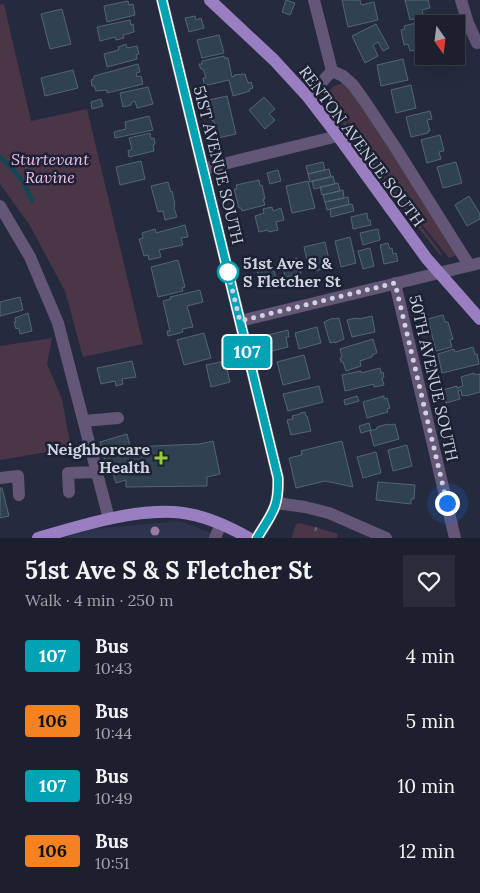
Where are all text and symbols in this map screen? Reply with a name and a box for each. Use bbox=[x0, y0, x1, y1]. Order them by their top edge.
north arrow bbox=[415, 15, 465, 65]
map controls bbox=[415, 15, 465, 65]
street label: RENTON AVENUE SOUTH bbox=[295, 62, 429, 230]
street label: 51ST AVENUE SOUTH bbox=[190, 84, 248, 246]
park label: Sturtevant Ravine bbox=[11, 149, 89, 187]
place label: 51st Ave S & S Fletcher St bbox=[243, 253, 341, 291]
marker: 51st Ave S & S Fletcher St bbox=[217, 261, 239, 283]
street label: 50TH AVENUE SOUTH bbox=[405, 293, 463, 463]
line badge: 107 bbox=[218, 336, 276, 368]
text: 107 bbox=[233, 340, 261, 363]
place label: Neighborcare Health bbox=[47, 439, 150, 477]
marker: Neighborcare Health bbox=[154, 451, 168, 465]
your location bbox=[435, 491, 460, 516]
text: 51st Ave S & S Fletcher St bbox=[25, 555, 312, 586]
button: heart bbox=[403, 555, 455, 607]
text: Walk · 4 min · 250 m bbox=[25, 590, 173, 610]
text: Bus bbox=[95, 634, 128, 658]
text: 107 bbox=[39, 644, 66, 667]
text: 4 min bbox=[406, 644, 455, 668]
text: 10:43 bbox=[95, 658, 132, 678]
text: Bus bbox=[95, 699, 128, 723]
text: 106 bbox=[38, 709, 67, 732]
text: 5 min bbox=[406, 709, 455, 733]
text: 10:44 bbox=[95, 723, 132, 743]
text: Bus bbox=[95, 764, 128, 788]
text: 107 bbox=[39, 774, 66, 797]
text: 10 min bbox=[397, 774, 455, 798]
text: 10:49 bbox=[95, 788, 133, 808]
text: Bus bbox=[95, 829, 128, 853]
text: 106 bbox=[38, 839, 67, 862]
text: 12 min bbox=[399, 839, 455, 863]
text: 10:51 bbox=[95, 853, 129, 873]

